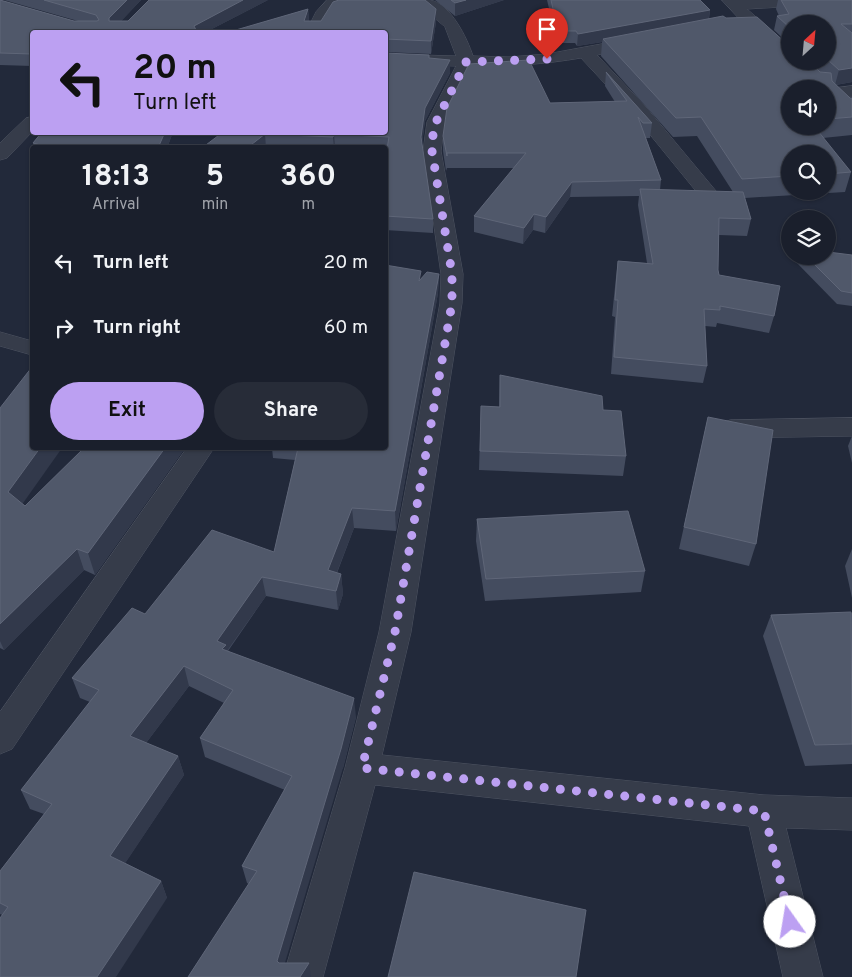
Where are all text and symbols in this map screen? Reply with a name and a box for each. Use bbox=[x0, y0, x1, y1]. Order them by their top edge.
pin bbox=[526, 8, 568, 59]
icon: arrive bbox=[533, 15, 561, 43]
north arrow bbox=[781, 15, 836, 70]
map controls bbox=[781, 15, 836, 265]
text: 20 m bbox=[133, 47, 217, 91]
icon: left bbox=[50, 50, 115, 115]
button: sound bbox=[781, 80, 836, 135]
text: Turn left bbox=[133, 90, 216, 117]
button: search bbox=[781, 145, 836, 200]
text: 18:13 bbox=[82, 159, 150, 196]
text: 5 bbox=[206, 159, 224, 196]
text: 360 bbox=[280, 159, 336, 196]
text: Arrival bbox=[92, 195, 140, 215]
text: min bbox=[202, 195, 228, 215]
text: m bbox=[301, 195, 315, 215]
button: layers bbox=[781, 210, 836, 265]
icon: left bbox=[50, 249, 78, 277]
text: Turn left bbox=[93, 251, 169, 275]
text: 20 m bbox=[324, 251, 368, 275]
icon: right bbox=[50, 314, 78, 342]
text: Turn right bbox=[93, 316, 181, 340]
text: 60 m bbox=[324, 316, 368, 340]
button: Exit bbox=[50, 382, 204, 440]
button: Share bbox=[214, 382, 368, 440]
position arrow bbox=[763, 895, 815, 947]

